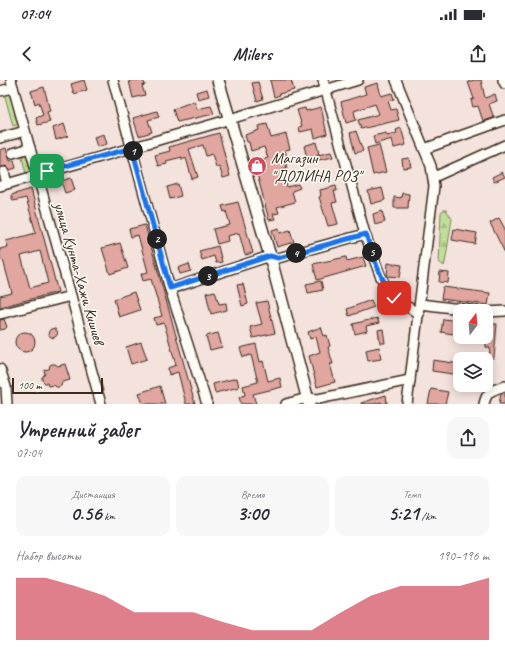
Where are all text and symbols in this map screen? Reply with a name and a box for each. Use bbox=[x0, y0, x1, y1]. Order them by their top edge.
text: 07:04 bbox=[20, 5, 50, 24]
icon: back bbox=[16, 43, 38, 65]
text: Milers bbox=[233, 43, 272, 65]
icon: share bbox=[467, 43, 489, 65]
pin: 1 bbox=[123, 141, 143, 161]
text: 1 bbox=[131, 144, 135, 158]
place label: Магазин "ДОЛИНА РОЗ" bbox=[271, 148, 364, 186]
pin bbox=[30, 154, 64, 188]
shop icon: Магазин "ДОЛИНА РОЗ" bbox=[246, 155, 268, 177]
icon: arrive bbox=[36, 160, 58, 182]
street label: улица Кунта-Хажи Кишиев bbox=[49, 199, 110, 349]
pin: 2 bbox=[147, 229, 167, 249]
text: 2 bbox=[155, 232, 159, 246]
pin: 5 bbox=[362, 242, 382, 262]
pin: 4 bbox=[286, 243, 306, 263]
text: 5 bbox=[370, 245, 374, 259]
text: 4 bbox=[294, 246, 298, 260]
pin: 3 bbox=[198, 266, 218, 286]
text: 3 bbox=[206, 269, 210, 283]
pin bbox=[377, 281, 411, 315]
icon: check bbox=[383, 287, 405, 309]
north arrow bbox=[453, 304, 493, 344]
map controls bbox=[453, 304, 493, 392]
button: layers bbox=[453, 352, 493, 392]
scale bar bbox=[12, 376, 103, 395]
text: 100 m bbox=[18, 378, 42, 392]
text: Утренний забег bbox=[16, 416, 139, 444]
button: share bbox=[447, 417, 489, 459]
text: 07:04 bbox=[16, 445, 42, 461]
text: Дистанция bbox=[71, 487, 115, 501]
text: Время bbox=[241, 487, 264, 501]
text: Темп bbox=[403, 487, 421, 501]
text: 0.56 bbox=[71, 501, 102, 526]
text: 3:00 bbox=[237, 501, 268, 526]
text: 5:21 bbox=[388, 501, 419, 526]
text: km bbox=[102, 509, 115, 523]
text: /km bbox=[419, 509, 436, 523]
text: Набор высоты bbox=[16, 548, 81, 564]
text: 190–196 m bbox=[438, 548, 489, 564]

